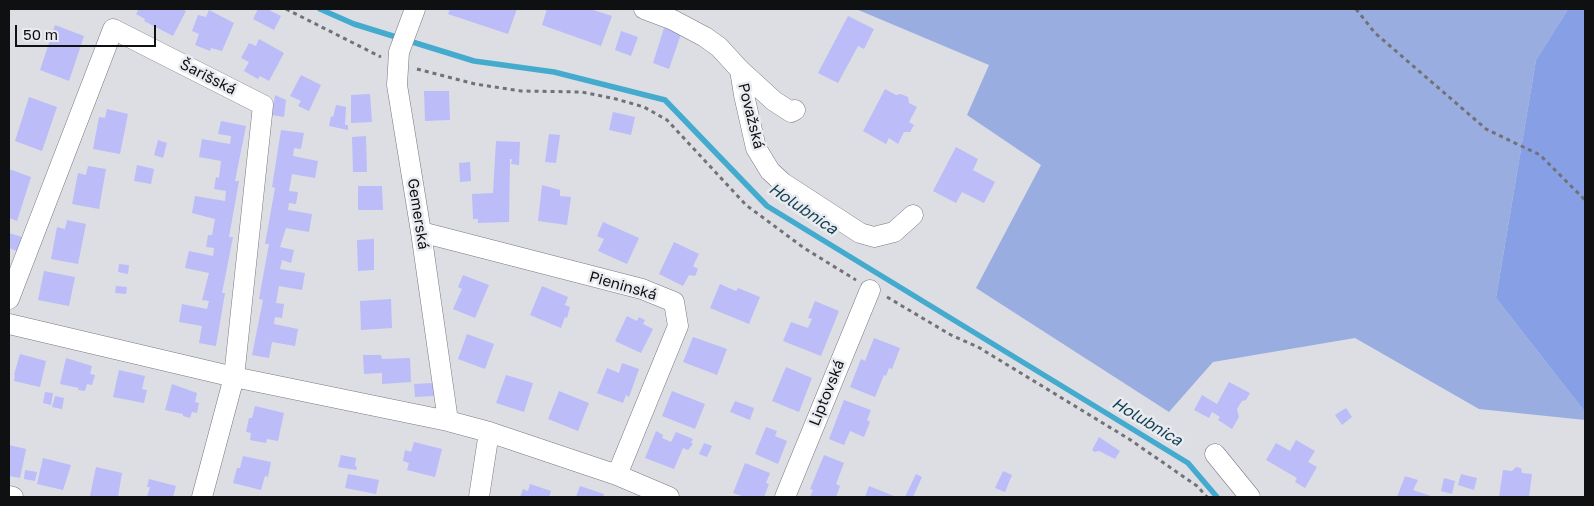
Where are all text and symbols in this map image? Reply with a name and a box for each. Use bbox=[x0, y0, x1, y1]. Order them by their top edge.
scale bar bbox=[18, 15, 159, 47]
text: 50 m bbox=[23, 25, 58, 43]
street label: Šarišská bbox=[177, 55, 239, 99]
street label: Považská bbox=[734, 81, 768, 151]
street label: Gemerská bbox=[403, 177, 433, 251]
water label: Holubnica bbox=[765, 179, 841, 239]
street label: Pieninská bbox=[587, 268, 659, 304]
street label: Liptovská bbox=[806, 357, 848, 429]
water label: Holubnica bbox=[1109, 394, 1185, 450]

